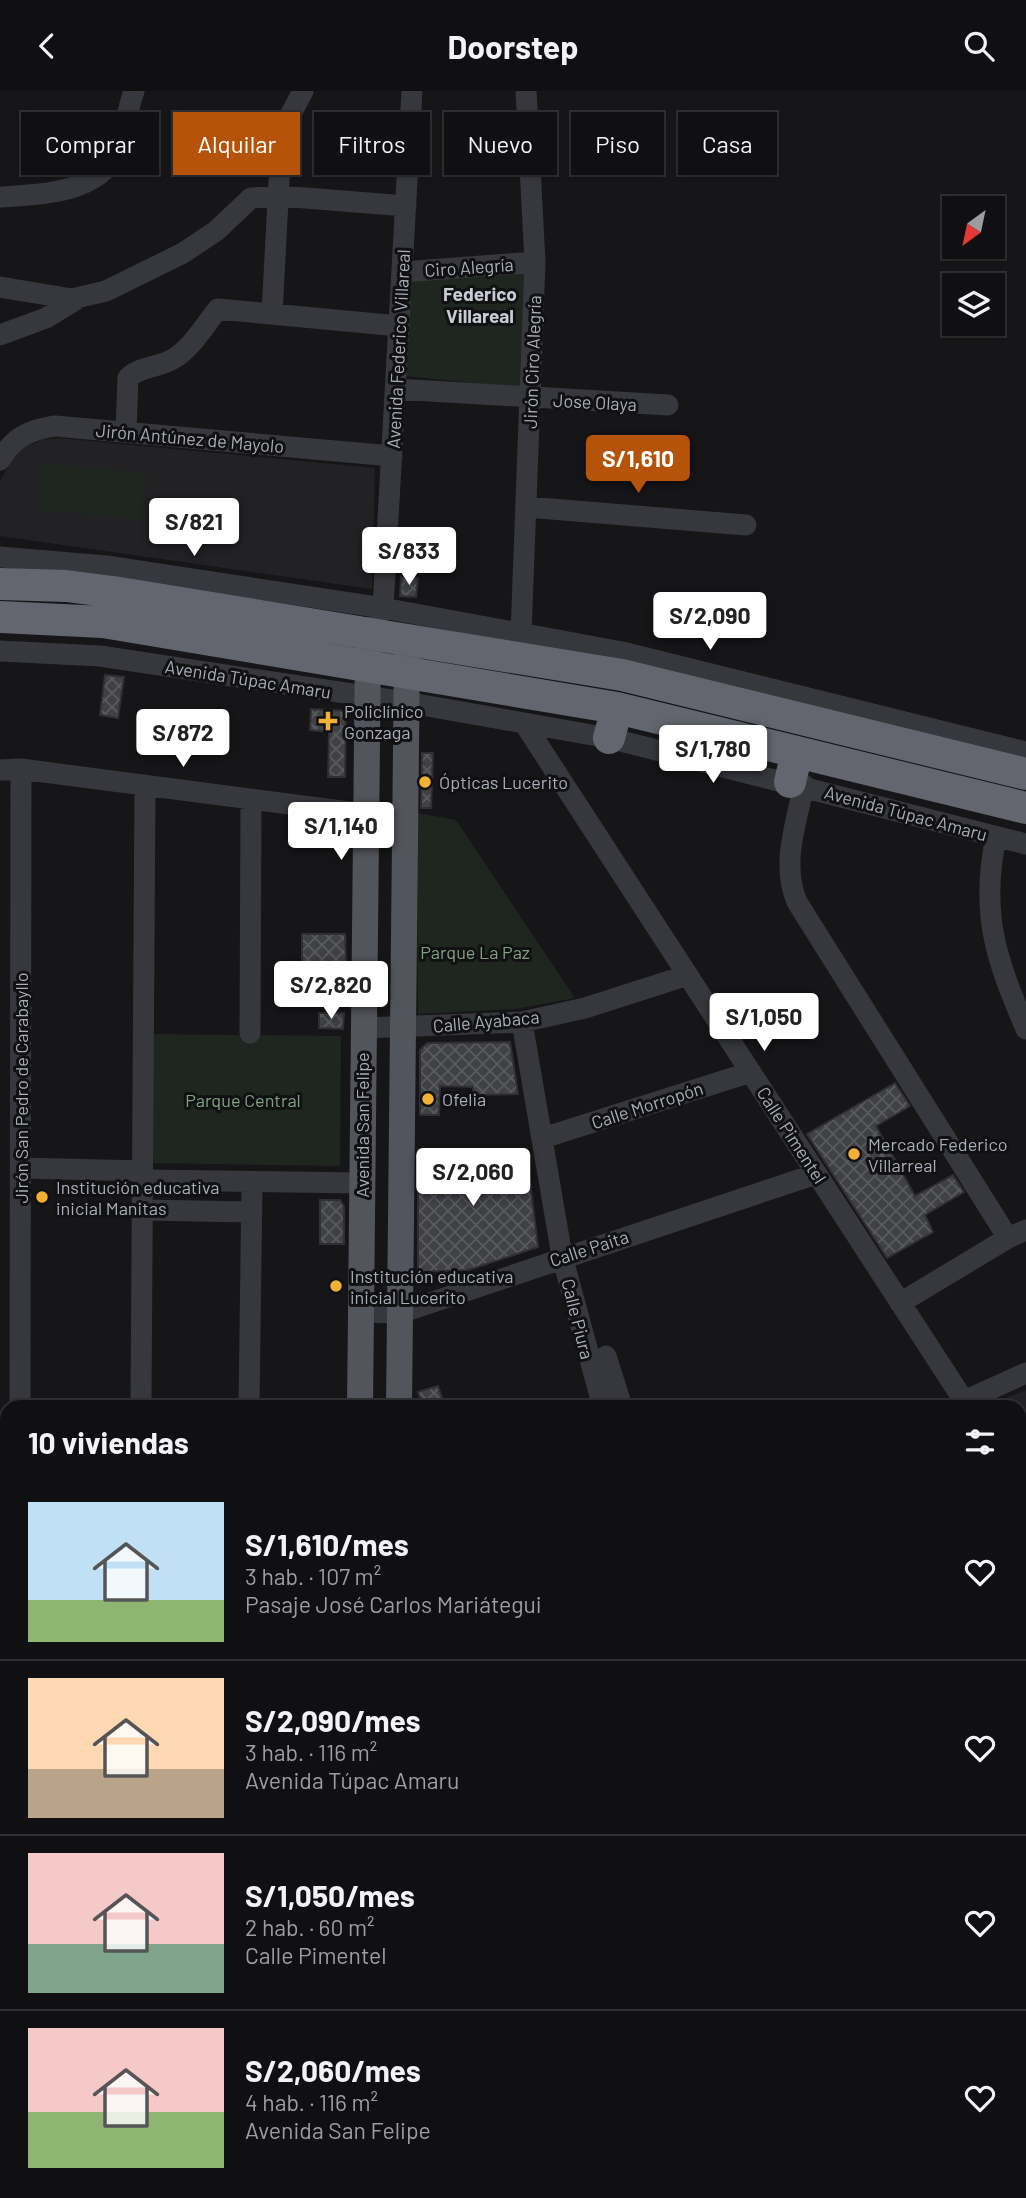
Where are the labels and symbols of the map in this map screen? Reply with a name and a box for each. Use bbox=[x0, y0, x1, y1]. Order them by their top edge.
north arrow bbox=[942, 196, 1004, 259]
street label: Avenida Federico Villareal bbox=[382, 249, 414, 449]
street label: Ciro Alegría bbox=[424, 253, 514, 281]
district label: Federico Villareal bbox=[443, 282, 517, 327]
street label: Jirón Ciro Alegría bbox=[519, 295, 545, 429]
street label: Jose Olaya bbox=[553, 389, 637, 415]
street label: Jirón Antúnez de Mayolo bbox=[95, 419, 285, 457]
pin: S/1,610 bbox=[573, 435, 703, 495]
pin: S/821 bbox=[145, 498, 243, 558]
pin: S/833 bbox=[360, 527, 458, 587]
pin: S/2,090 bbox=[645, 593, 775, 652]
street label: Avenida Túpac Amaru bbox=[163, 655, 333, 703]
place label: Policlínico Gonzaga bbox=[344, 700, 424, 743]
pin: S/872 bbox=[134, 709, 232, 769]
marker: Policlínico Gonzaga bbox=[318, 711, 338, 731]
pin: S/1,780 bbox=[648, 725, 778, 785]
place label: Ópticas Lucerito bbox=[439, 771, 568, 793]
marker: Ópticas Lucerito bbox=[417, 774, 433, 790]
street label: Avenida Túpac Amaru bbox=[822, 781, 990, 845]
pin: S/1,140 bbox=[276, 803, 406, 862]
park label: Parque La Paz bbox=[420, 941, 530, 963]
pin: S/2,820 bbox=[266, 961, 396, 1021]
street label: Jirón San Pedro de Carabayllo bbox=[10, 972, 32, 1204]
pin: S/1,050 bbox=[699, 993, 829, 1053]
street label: Calle Ayabaca bbox=[432, 1005, 540, 1037]
street label: Avenida San Felipe bbox=[351, 1052, 373, 1198]
street label: Calle Morropón bbox=[588, 1077, 706, 1133]
street label: Calle Pimentel bbox=[753, 1083, 831, 1187]
place label: Ofelia bbox=[442, 1088, 486, 1110]
park label: Parque Central bbox=[185, 1089, 301, 1111]
marker: Ofelia bbox=[420, 1091, 436, 1107]
place label: Mercado Federico Villarreal bbox=[868, 1133, 1008, 1176]
marker: Mercado Federico Villarreal bbox=[846, 1146, 862, 1162]
pin: S/2,060 bbox=[408, 1149, 538, 1208]
place label: Institución educativa inicial Manitas bbox=[56, 1176, 220, 1219]
marker: Institución educativa inicial Manitas bbox=[34, 1189, 50, 1205]
street label: Calle Paita bbox=[547, 1225, 631, 1271]
place label: Institución educativa inicial Lucerito bbox=[350, 1265, 514, 1308]
street label: Calle Piura bbox=[557, 1277, 599, 1361]
marker: Institución educativa inicial Lucerito bbox=[328, 1278, 344, 1294]

